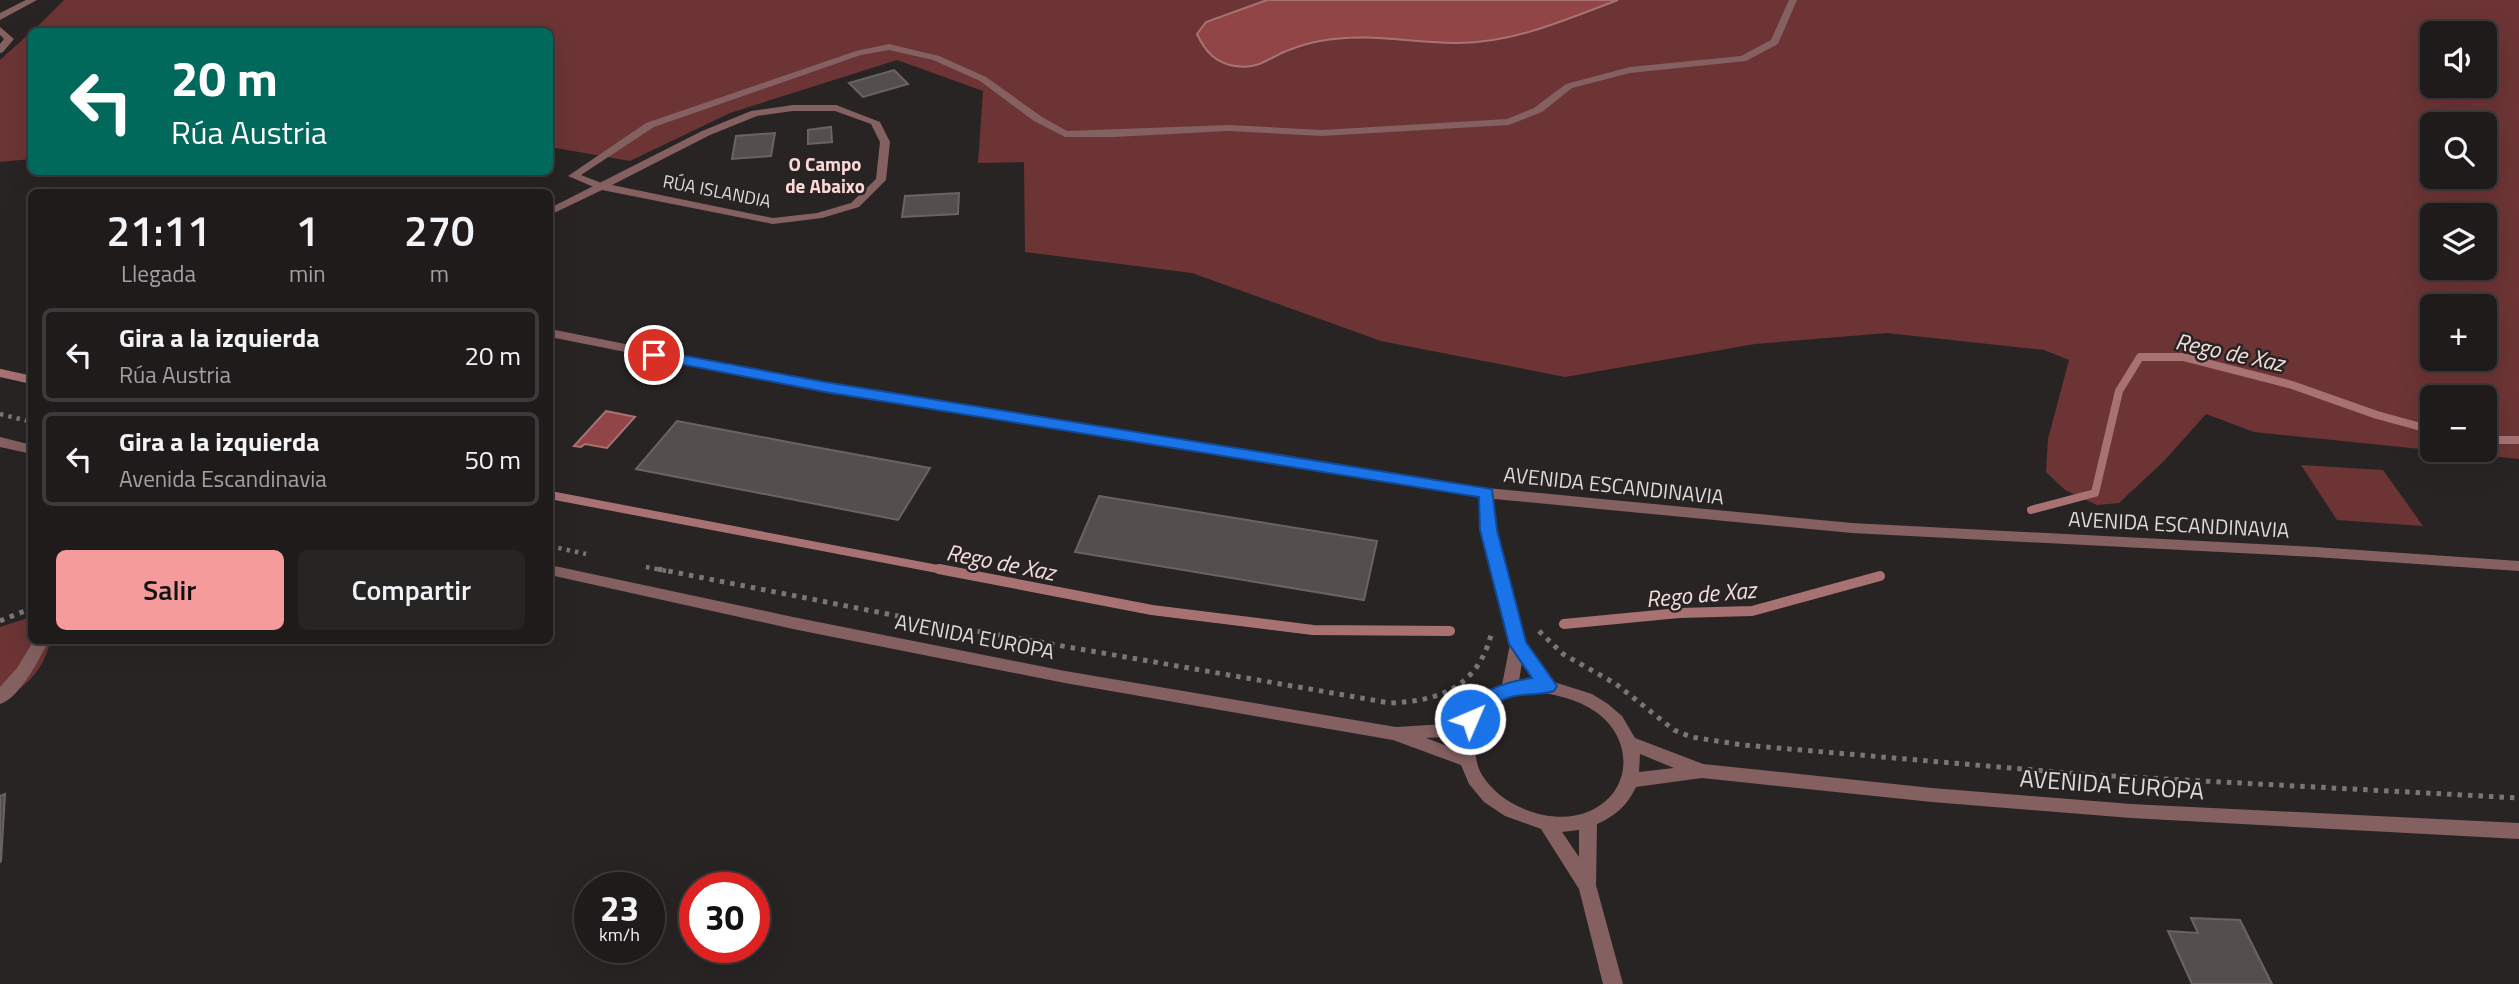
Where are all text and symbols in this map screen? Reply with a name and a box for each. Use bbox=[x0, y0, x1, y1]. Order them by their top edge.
map controls bbox=[2420, 21, 2497, 462]
button: sound bbox=[2420, 21, 2497, 98]
text: 20 m bbox=[171, 40, 278, 115]
icon: left bbox=[56, 56, 147, 147]
text: Rúa Austria bbox=[171, 108, 327, 156]
button: search bbox=[2420, 112, 2497, 189]
district label: O Campo de Abaixo bbox=[785, 149, 865, 200]
street label: RÚA ISLANDIA bbox=[661, 167, 774, 215]
text: 21:11 bbox=[106, 198, 211, 262]
text: 1 bbox=[296, 198, 319, 262]
text: 270 bbox=[404, 198, 475, 262]
button: layers bbox=[2420, 203, 2497, 280]
text: Llegada bbox=[121, 256, 196, 291]
text: min bbox=[289, 256, 326, 291]
text: m bbox=[430, 256, 449, 291]
button: + bbox=[2420, 294, 2497, 371]
text: Gira a la izquierda bbox=[119, 318, 320, 357]
water label: Rego de Xaz bbox=[2172, 323, 2290, 381]
pin bbox=[624, 325, 684, 385]
icon: left bbox=[60, 336, 98, 374]
text: 20 m bbox=[464, 336, 521, 375]
icon: arrive bbox=[635, 336, 673, 374]
text: Rúa Austria bbox=[119, 357, 231, 392]
button: − bbox=[2420, 385, 2497, 462]
text: Gira a la izquierda bbox=[119, 422, 320, 461]
icon: left bbox=[60, 440, 98, 478]
text: 50 m bbox=[464, 440, 521, 479]
street label: AVENIDA ESCANDINAVIA bbox=[1502, 458, 1726, 513]
text: Avenida Escandinavia bbox=[119, 461, 327, 496]
street label: AVENIDA ESCANDINAVIA bbox=[2068, 502, 2291, 546]
water label: Rego de Xaz bbox=[944, 534, 1061, 590]
button: Salir bbox=[56, 550, 284, 630]
button: Compartir bbox=[298, 550, 525, 630]
water label: Rego de Xaz bbox=[1645, 572, 1760, 616]
street label: AVENIDA EUROPA bbox=[893, 605, 1058, 667]
position arrow bbox=[1433, 682, 1507, 756]
street label: AVENIDA EUROPA bbox=[2019, 760, 2205, 808]
speed limit sign: 30 bbox=[679, 872, 770, 963]
text: 23 bbox=[600, 881, 639, 935]
text: km/h bbox=[599, 921, 640, 948]

